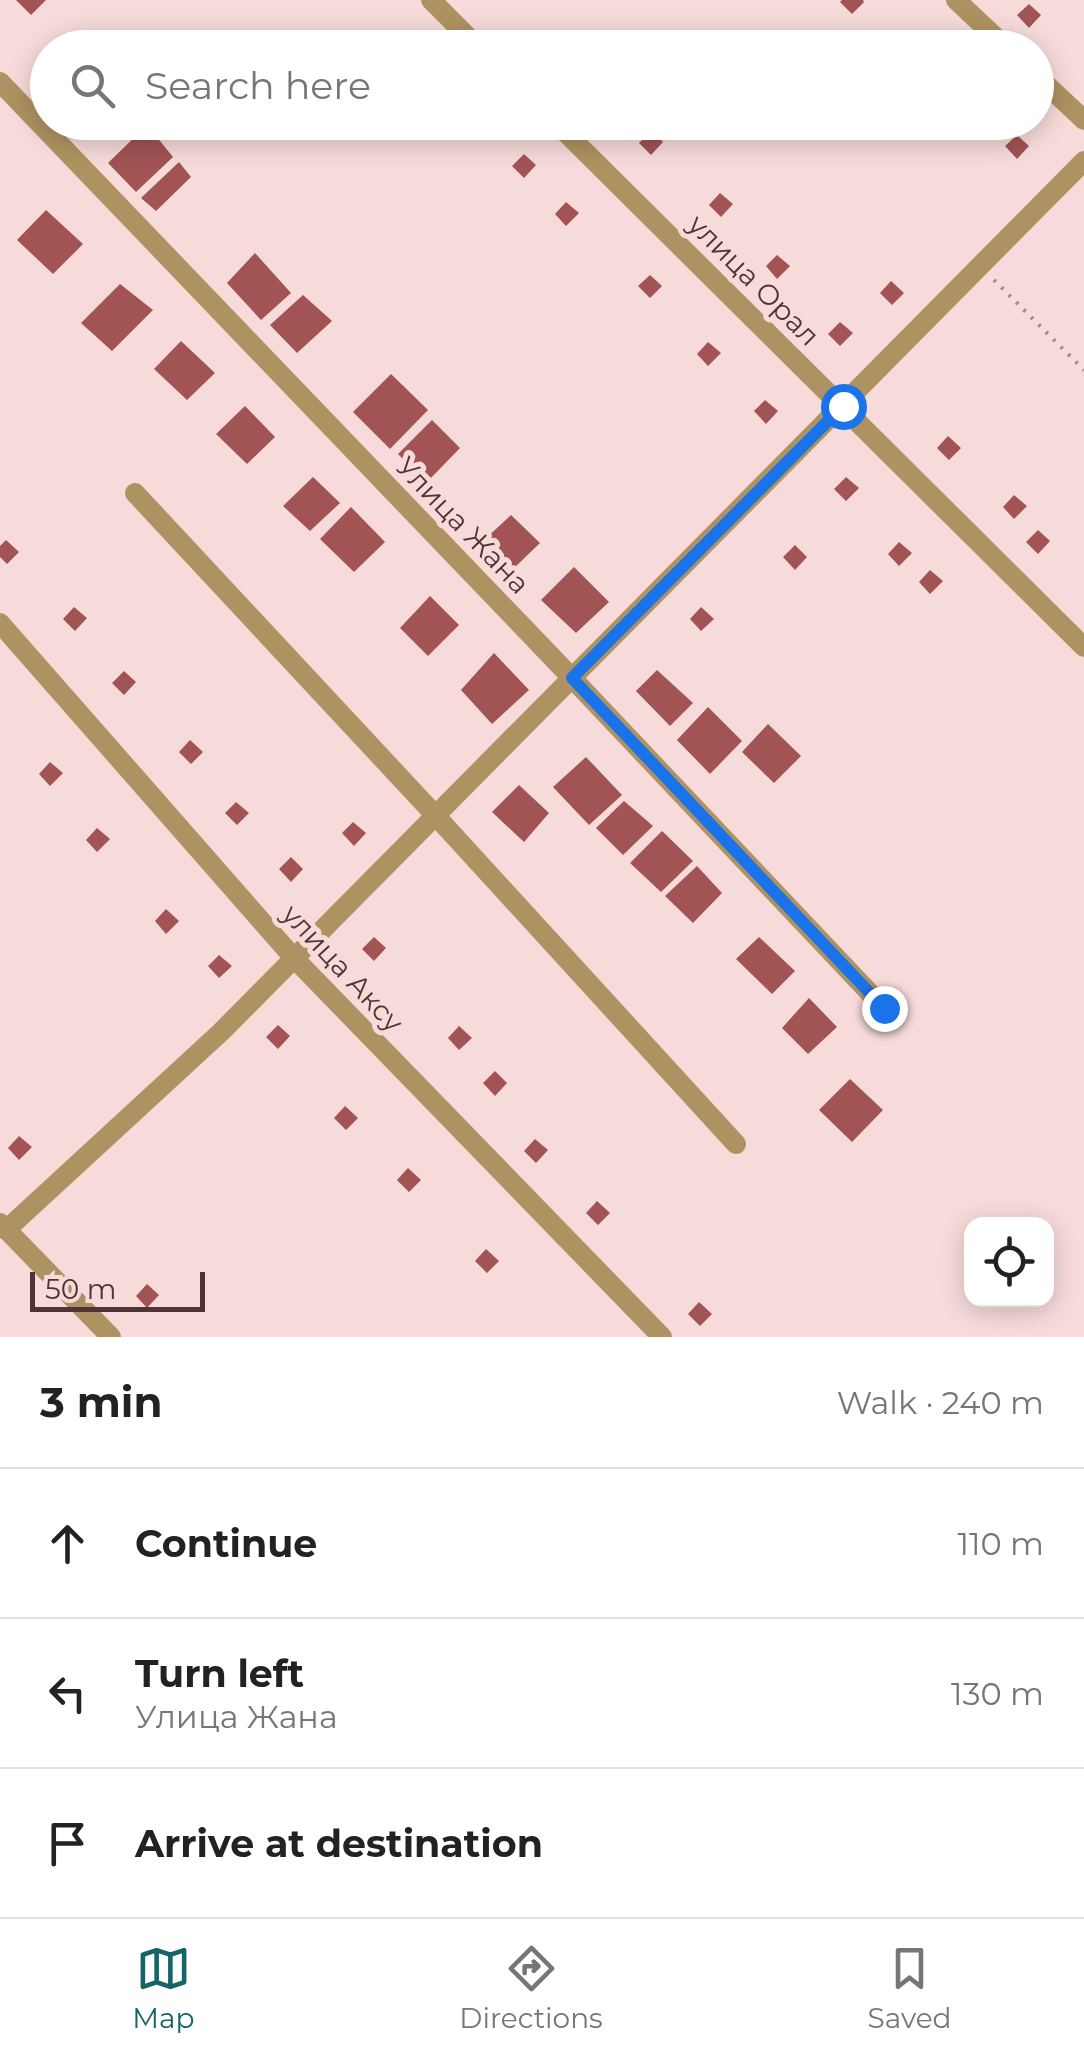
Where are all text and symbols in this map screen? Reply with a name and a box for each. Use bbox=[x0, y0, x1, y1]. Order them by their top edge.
search box bbox=[30, 30, 1054, 140]
icon: search bbox=[65, 58, 120, 113]
text: Search here bbox=[145, 62, 371, 109]
street label: улица Орал bbox=[681, 207, 827, 353]
route start bbox=[821, 384, 867, 430]
street label: Улица Жана bbox=[389, 449, 537, 601]
street label: улица Аксу bbox=[274, 896, 411, 1039]
route end bbox=[862, 986, 908, 1032]
map controls bbox=[964, 1217, 1054, 1307]
button: locate bbox=[964, 1217, 1054, 1307]
scale bar bbox=[30, 1267, 205, 1312]
text: 50 m bbox=[45, 1272, 116, 1306]
text: 3 min bbox=[40, 1376, 162, 1428]
text: Walk · 240 m bbox=[837, 1383, 1044, 1422]
icon: ahead bbox=[40, 1516, 95, 1571]
text: Continue bbox=[135, 1520, 317, 1567]
text: 110 m bbox=[957, 1524, 1044, 1563]
text: Turn left bbox=[135, 1650, 304, 1697]
icon: left bbox=[40, 1666, 95, 1721]
text: 130 m bbox=[951, 1674, 1044, 1713]
text: Улица Жана bbox=[135, 1697, 338, 1736]
icon: arrive bbox=[40, 1816, 95, 1871]
text: Arrive at destination bbox=[135, 1820, 543, 1867]
tab: Map bbox=[132, 1941, 195, 2035]
tab: Directions bbox=[459, 1941, 603, 2035]
tab: Saved bbox=[867, 1941, 952, 2035]

